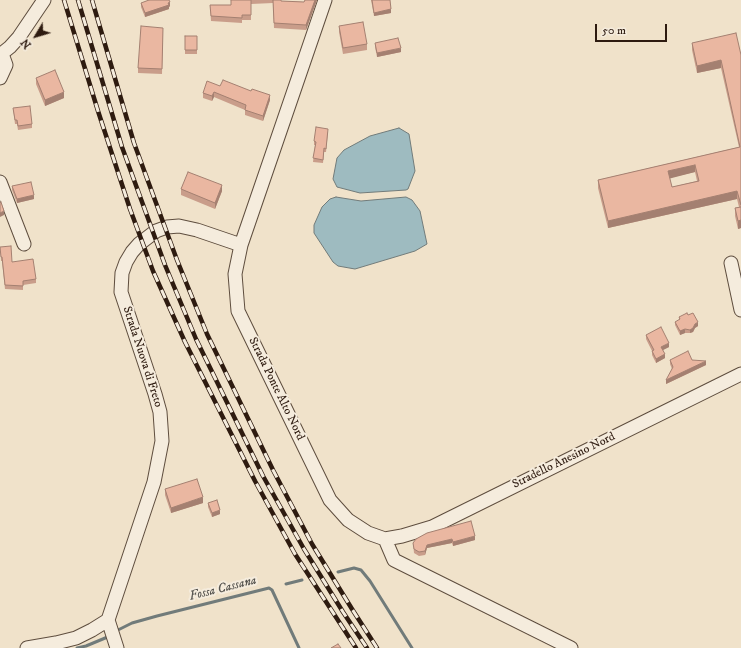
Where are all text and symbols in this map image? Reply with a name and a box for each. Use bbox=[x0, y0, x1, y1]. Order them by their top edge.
north arrow bbox=[16, 16, 56, 56]
scale bar bbox=[597, 16, 669, 42]
text: 50 m bbox=[602, 23, 626, 38]
text: N bbox=[18, 36, 35, 51]
street label: Strada Nuova di Freto bbox=[119, 305, 165, 409]
street label: Strada Ponte Alto Nord bbox=[245, 335, 307, 443]
street label: Stradello Anesino Nord bbox=[510, 430, 618, 492]
water label: Fossa Cassana bbox=[188, 573, 258, 605]

